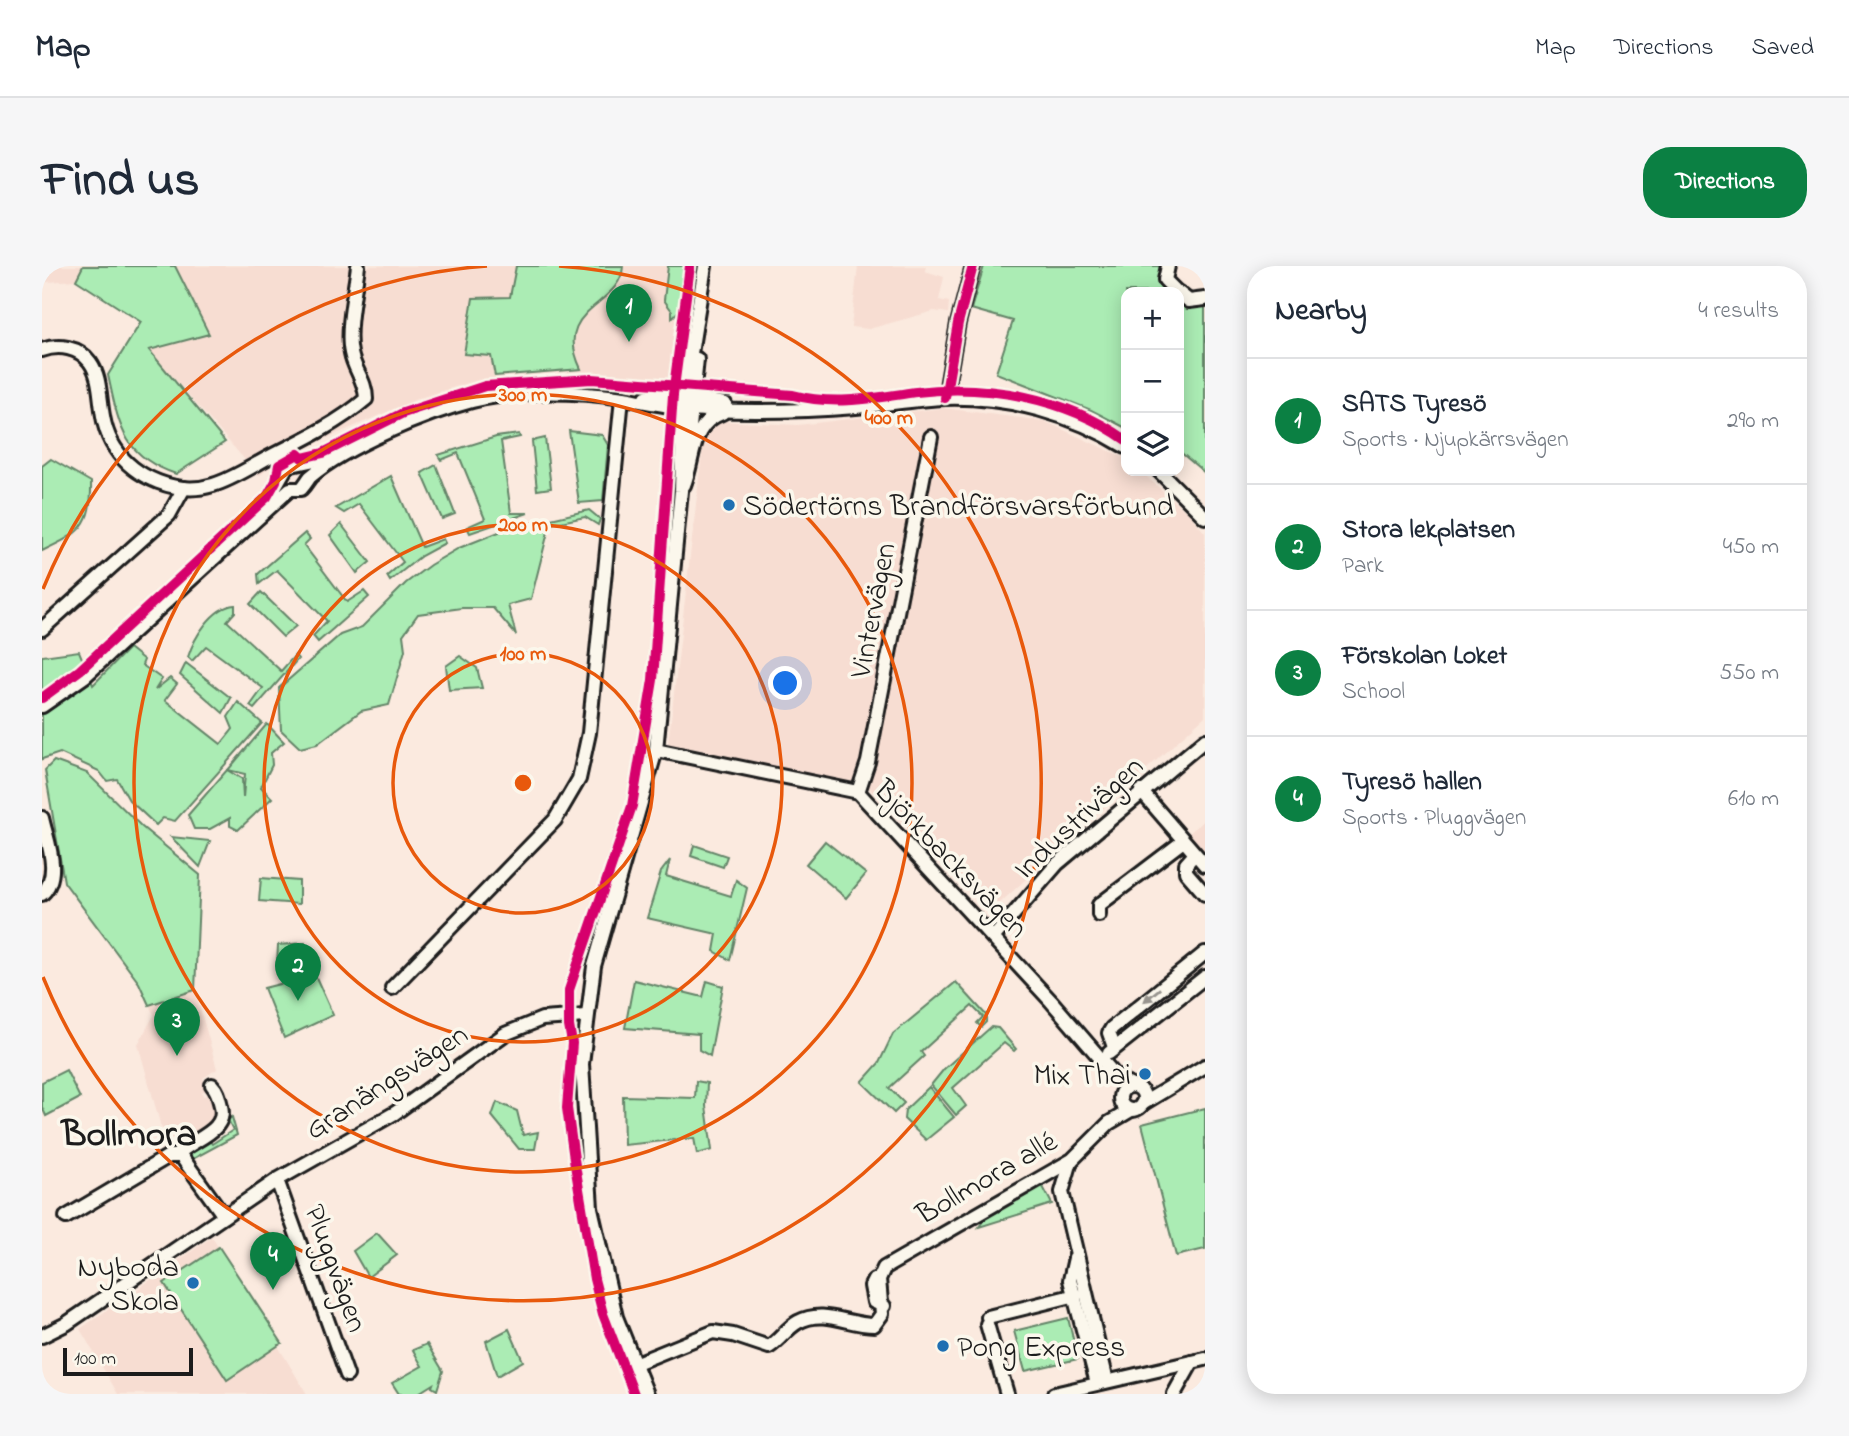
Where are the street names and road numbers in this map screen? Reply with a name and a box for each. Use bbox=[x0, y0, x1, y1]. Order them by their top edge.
street label: Vintervägen bbox=[840, 539, 910, 683]
street label: Industrivägen bbox=[1005, 747, 1155, 891]
street label: Björkbacksvägen bbox=[862, 770, 1037, 950]
street label: Granängsvägen bbox=[298, 1014, 478, 1153]
street label: Bollmora allé bbox=[908, 1121, 1067, 1238]
street label: Pluggvägen bbox=[291, 1199, 378, 1339]

